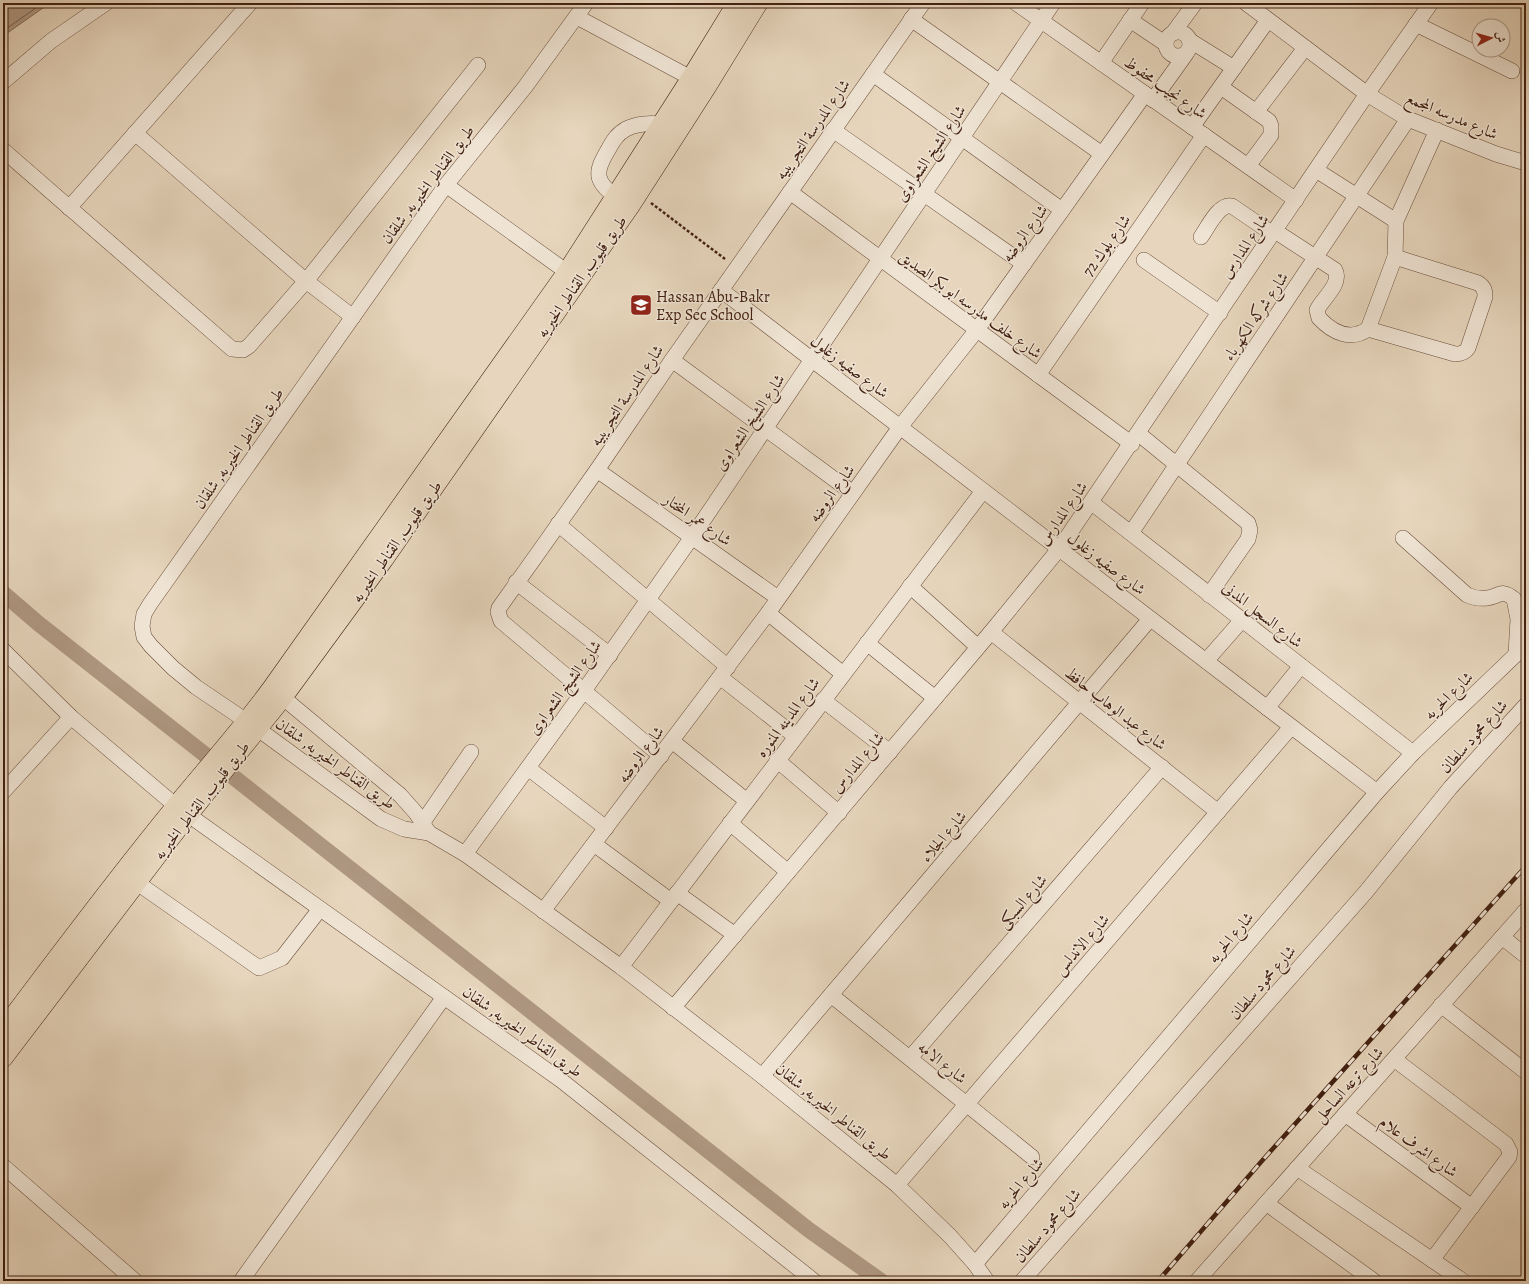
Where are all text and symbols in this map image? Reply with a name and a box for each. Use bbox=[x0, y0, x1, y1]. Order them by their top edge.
north arrow bbox=[1471, 18, 1511, 58]
text: ش bbox=[1492, 31, 1508, 43]
street label: شارع نجيب محفوظ bbox=[1119, 51, 1211, 126]
street label: شارع المدرسة التجريبيه bbox=[770, 75, 857, 185]
street label: شارع مدرسه المجمع bbox=[1400, 87, 1501, 149]
street label: شارع الشيخ الشعراوى bbox=[890, 101, 974, 208]
street label: طريق القناطر الخيريه, شلقان bbox=[376, 121, 480, 249]
street label: شارع الروضه bbox=[996, 200, 1055, 268]
street label: شارع بلوك 72 bbox=[1077, 210, 1138, 282]
street label: شارع المدارس bbox=[1215, 210, 1276, 284]
street label: طريق قليوب, القناطر الخيريه bbox=[531, 211, 632, 342]
street label: شارع خلف مدرسه ابو بكر الصديق bbox=[893, 245, 1046, 366]
street label: شارع شركه الكهرباء bbox=[1218, 268, 1295, 366]
place label: Hassan Abu-Bakr Exp Sec School bbox=[656, 286, 770, 326]
school or university icon: Hassan Abu-Bakr Exp Sec School bbox=[628, 292, 654, 318]
street label: شارع صفيه زغلول bbox=[805, 330, 893, 405]
street label: شارع المدرسة التجريبيه bbox=[585, 341, 671, 452]
street label: شارع الشيخ الشعراوى bbox=[709, 370, 793, 477]
street label: طريق القناطر الخيريه, شلقان bbox=[189, 383, 289, 514]
street label: شارع الروضه bbox=[803, 460, 862, 528]
street label: طريق قليوب, القناطر الخيريه bbox=[346, 476, 447, 607]
street label: شارع المدارس bbox=[1033, 477, 1095, 551]
street label: شارع عمر المختار bbox=[656, 487, 736, 553]
street label: شارع صفيه زغلول bbox=[1062, 527, 1150, 602]
street label: شارع السجل المدنى bbox=[1216, 576, 1307, 655]
street label: شارع الشيخ الشعراوى bbox=[523, 636, 609, 741]
street label: شارع عبد الوهاب حافظ bbox=[1059, 662, 1171, 757]
street label: شارع الحريه bbox=[1419, 667, 1480, 726]
street label: شارع المدينه المنوره bbox=[750, 673, 827, 763]
street label: شارع محمود سلطان bbox=[1435, 695, 1514, 780]
street label: طريق القناطر الخيريه, شلقان bbox=[271, 713, 400, 815]
street label: شارع الروضه bbox=[612, 722, 671, 789]
street label: شارع المدارس bbox=[826, 727, 891, 799]
street label: طريق قليوب, القناطر الخيريه bbox=[149, 737, 255, 864]
street label: شارع الجلاء bbox=[916, 806, 974, 869]
street label: شارع السبكى bbox=[993, 870, 1054, 935]
street label: شارع الحريه bbox=[1203, 907, 1260, 969]
street label: شارع الاندلس bbox=[1049, 909, 1116, 982]
street label: شارع محمود سلطان bbox=[1224, 941, 1303, 1026]
street label: طريق القناطر الخيريه, شلقان bbox=[458, 981, 587, 1083]
street label: شارع الامه bbox=[912, 1036, 971, 1091]
street label: شارع ترعه الساحل bbox=[1309, 1042, 1390, 1129]
street label: طريق القناطر الخيريه, شلقان bbox=[771, 1058, 896, 1166]
street label: شارع اشرف علام bbox=[1373, 1111, 1462, 1185]
street label: شارع الحريه bbox=[993, 1153, 1050, 1215]
street label: شارع محمود سلطان bbox=[1009, 1184, 1088, 1269]

